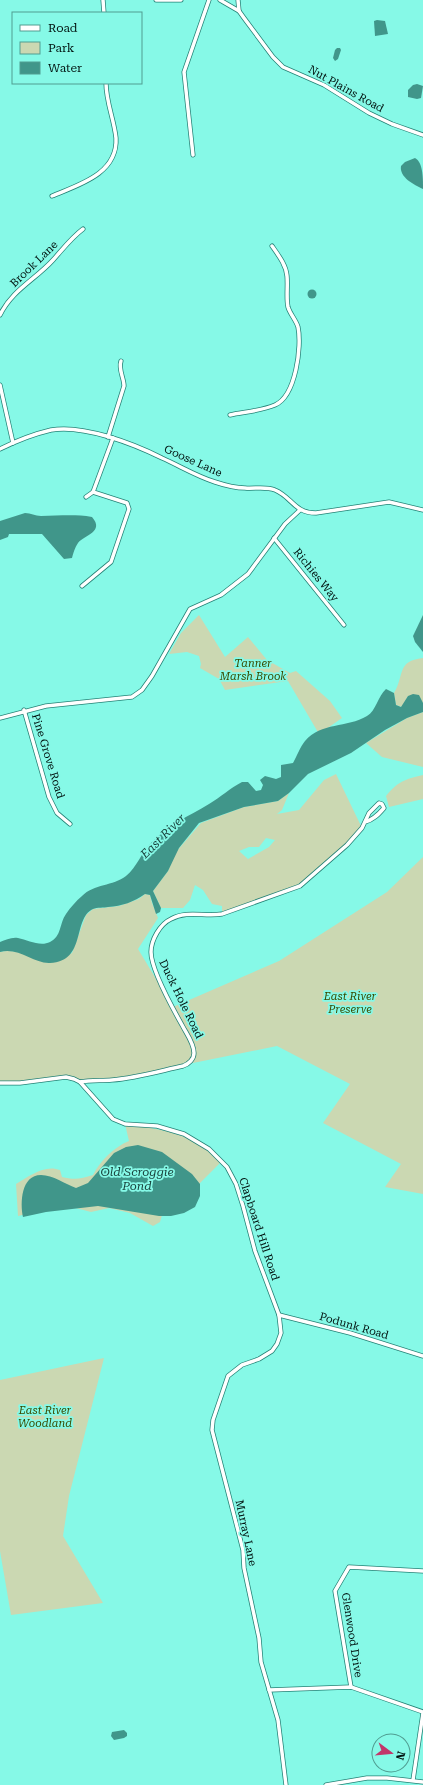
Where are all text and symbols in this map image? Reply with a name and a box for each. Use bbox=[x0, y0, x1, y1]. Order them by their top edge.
legend bbox=[12, 12, 142, 84]
text: Road bbox=[48, 21, 78, 35]
text: Park bbox=[48, 41, 75, 55]
text: Water bbox=[48, 61, 82, 75]
street label: Nut Plains Road bbox=[306, 63, 386, 115]
street label: Brook Lane bbox=[8, 238, 60, 290]
street label: Goose Lane bbox=[162, 442, 224, 480]
street label: Richies Way bbox=[291, 546, 342, 605]
park label: Tanner Marsh Brook bbox=[219, 657, 286, 683]
street label: Pine Grove Road bbox=[29, 712, 67, 800]
water label: East River bbox=[137, 811, 188, 862]
street label: Duck Hole Road bbox=[156, 957, 206, 1041]
park label: East River Preserve bbox=[323, 990, 377, 1016]
water label: Old Scroggie Pond bbox=[100, 1165, 174, 1193]
street label: Clapboard Hill Road bbox=[236, 1176, 282, 1282]
street label: Podunk Road bbox=[318, 1310, 390, 1342]
park label: East River Woodland bbox=[18, 1404, 72, 1430]
street label: Murray Lane bbox=[233, 1499, 259, 1567]
street label: Glenwood Drive bbox=[339, 1592, 365, 1678]
north arrow bbox=[371, 1733, 411, 1773]
text: N bbox=[393, 1750, 408, 1762]

